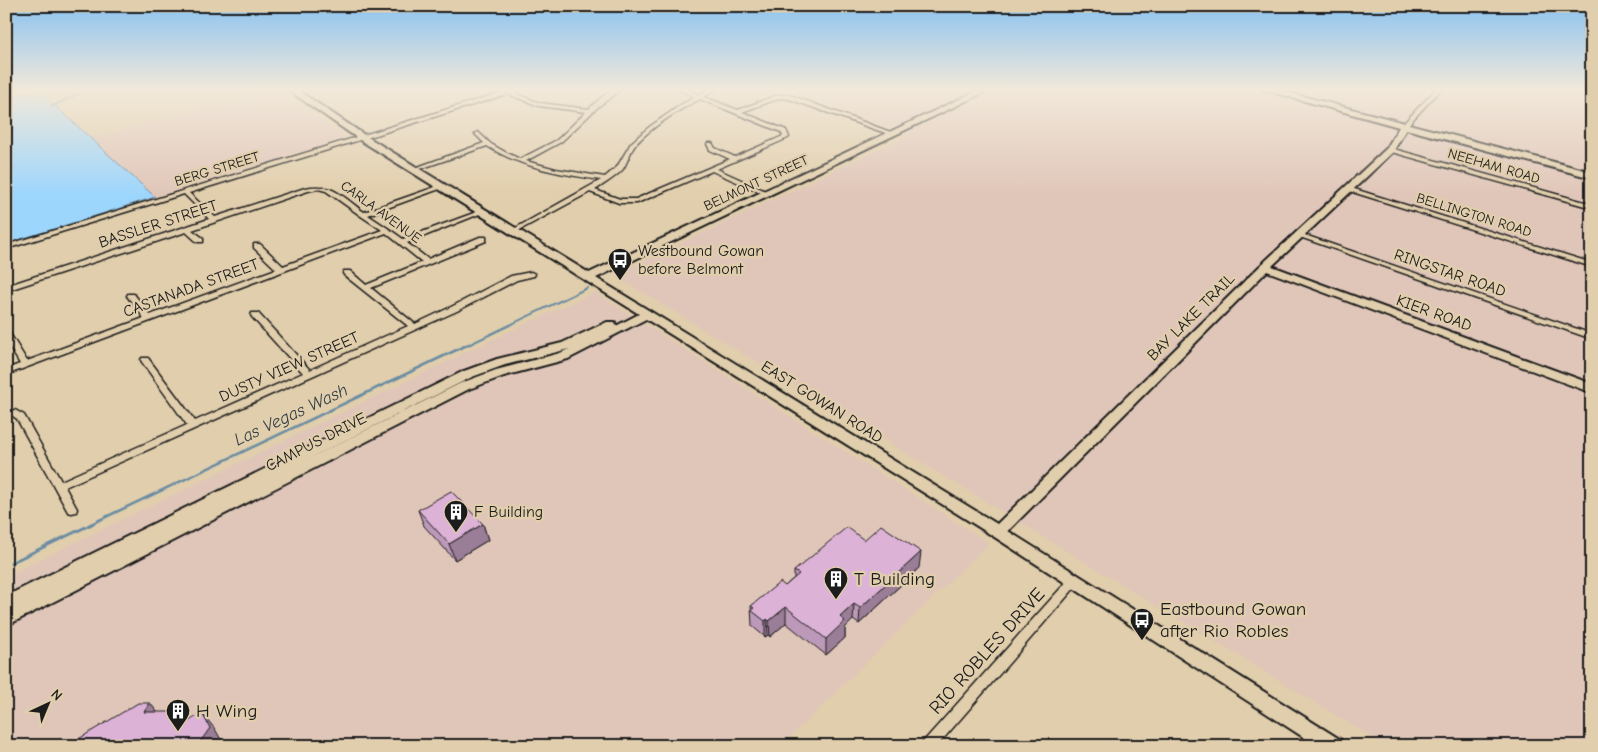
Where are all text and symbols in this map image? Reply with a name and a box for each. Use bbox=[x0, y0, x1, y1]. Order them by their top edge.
street label: NEEHAM ROAD bbox=[1446, 145, 1542, 187]
street label: BERG STREET bbox=[173, 148, 262, 190]
street label: BELMONT STREET bbox=[701, 151, 812, 215]
street label: CARLA AVENUE bbox=[337, 177, 425, 247]
street label: BELLINGTON ROAD bbox=[1414, 189, 1534, 241]
street label: BASSLER STREET bbox=[96, 196, 220, 252]
place label: Westbound Gowan before Belmont bbox=[638, 242, 764, 278]
street label: RINGSTAR ROAD bbox=[1392, 245, 1508, 301]
bus stop icon: Westbound Gowan before Belmont bbox=[607, 247, 633, 281]
street label: CASTANADA STREET bbox=[121, 255, 262, 321]
street label: BAY LAKE TRAIL bbox=[1144, 270, 1238, 364]
street label: KIER ROAD bbox=[1394, 291, 1474, 335]
street label: DUSTY VIEW STREET bbox=[216, 328, 362, 406]
street label: EAST GOWAN ROAD bbox=[758, 357, 886, 447]
water label: Las Vegas Wash bbox=[231, 379, 351, 451]
street label: CAMPUS DRIVE bbox=[263, 409, 370, 475]
building icon: F Building bbox=[443, 499, 469, 533]
place label: F Building bbox=[474, 503, 543, 521]
building icon: T Building bbox=[823, 566, 849, 600]
place label: T Building bbox=[854, 568, 935, 590]
street label: RIO ROBLES DRIVE bbox=[925, 583, 1049, 719]
place label: Eastbound Gowan after Rio Robles bbox=[1160, 598, 1306, 642]
bus stop icon: Eastbound Gowan after Rio Robles bbox=[1129, 607, 1155, 641]
north arrow bbox=[22, 680, 72, 730]
text: N bbox=[47, 686, 66, 704]
building icon: H Wing bbox=[165, 698, 191, 732]
place label: H Wing bbox=[196, 700, 257, 722]

